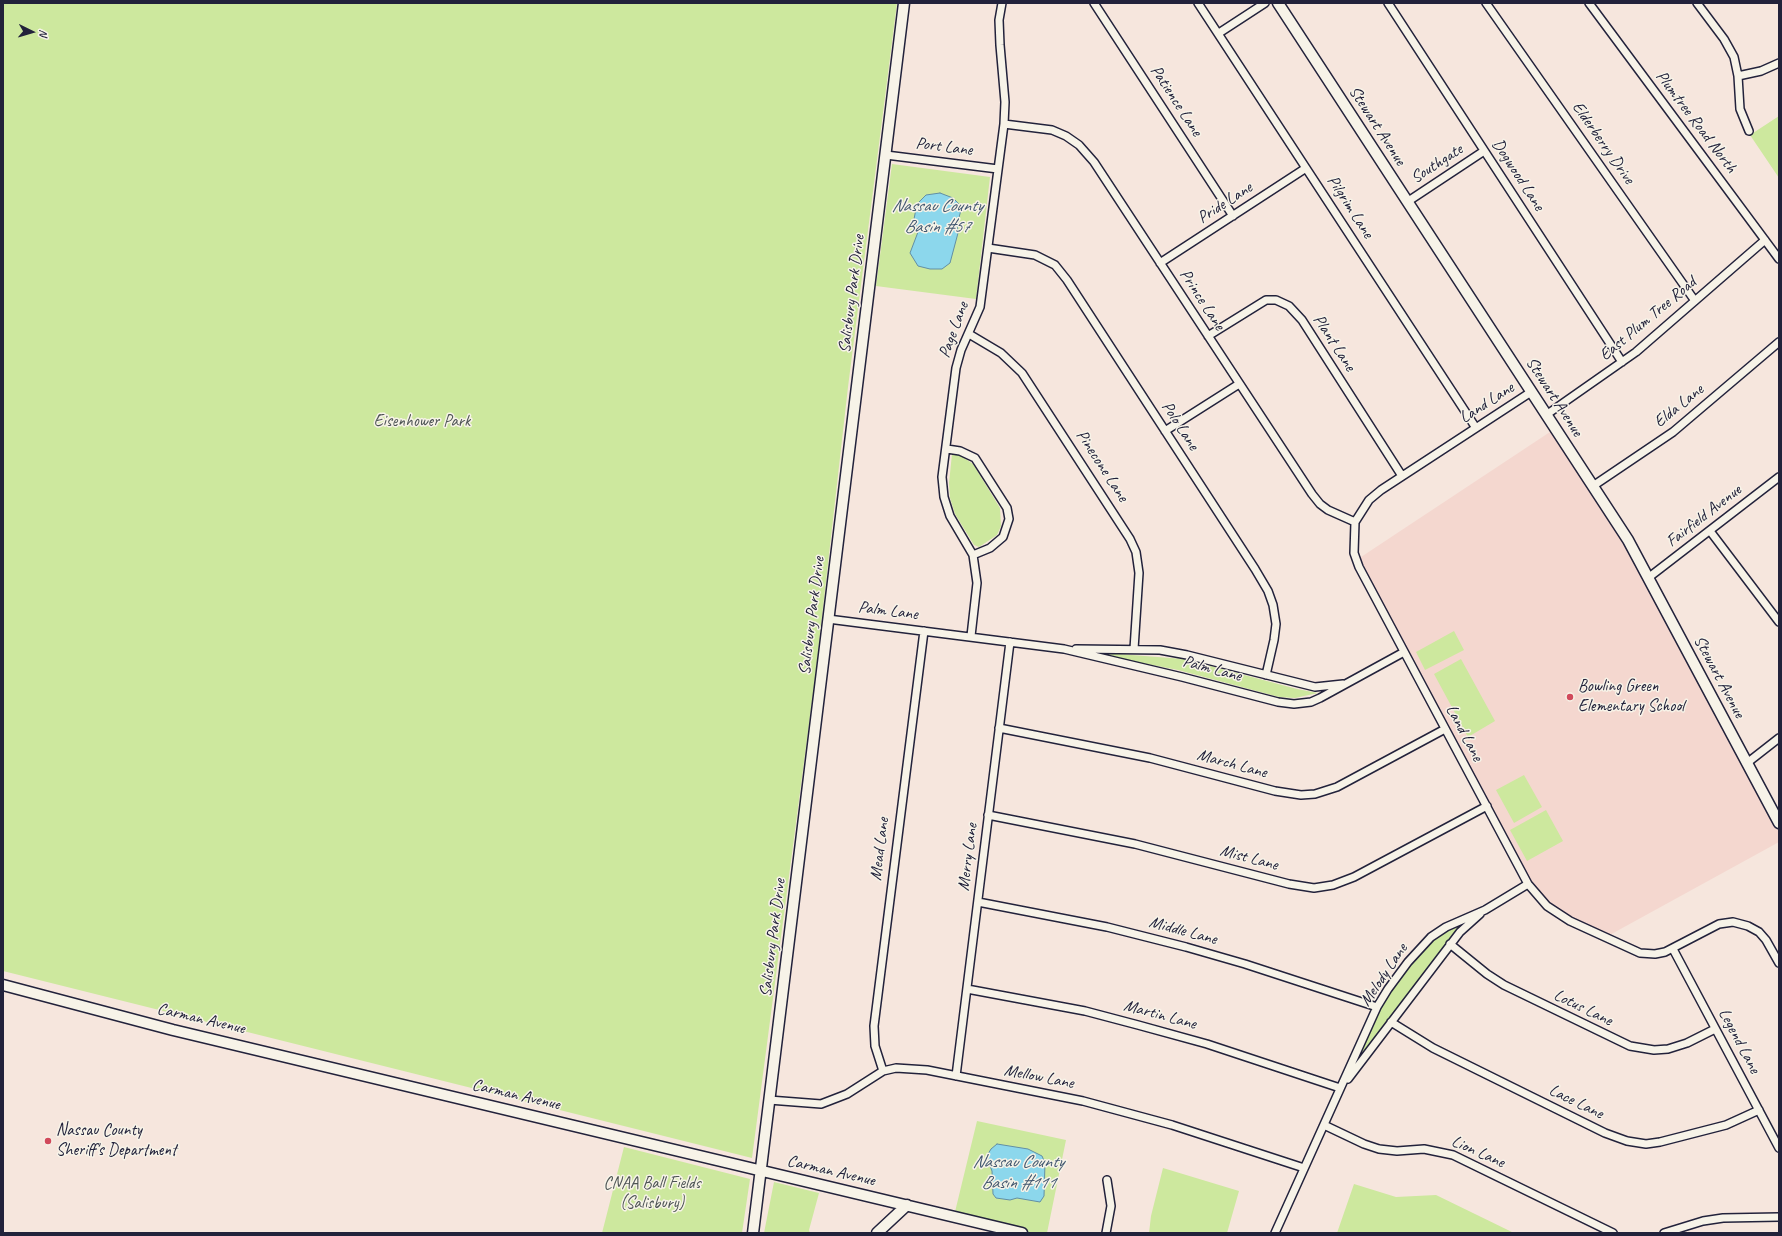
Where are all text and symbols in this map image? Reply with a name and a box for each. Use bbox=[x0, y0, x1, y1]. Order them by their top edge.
north arrow bbox=[12, 12, 52, 52]
text: N bbox=[37, 29, 51, 37]
street label: Patience Lane bbox=[1146, 62, 1206, 140]
street label: Plumtree Road North bbox=[1651, 67, 1741, 177]
street label: Stewart Avenue bbox=[1344, 83, 1410, 169]
street label: Elderberry Drive bbox=[1567, 98, 1639, 188]
street label: Port Lane bbox=[914, 133, 974, 161]
street label: Dogwood Lane bbox=[1487, 135, 1549, 215]
street label: Southgate bbox=[1407, 140, 1467, 188]
street label: Pilgrim Lane bbox=[1322, 172, 1378, 242]
street label: Pride Lane bbox=[1194, 178, 1256, 228]
water label: Nassau County Basin #57 bbox=[892, 195, 982, 238]
street label: Salisbury Park Drive bbox=[835, 234, 869, 354]
street label: Prince Lane bbox=[1175, 266, 1229, 334]
street label: East Plum Tree Road bbox=[1596, 273, 1700, 365]
street label: Page Lane bbox=[934, 299, 974, 361]
street label: Plant Lane bbox=[1308, 311, 1360, 375]
street label: Stewart Avenue bbox=[1521, 354, 1587, 440]
street label: Land Lane bbox=[1456, 378, 1518, 428]
street label: Elda Lane bbox=[1650, 380, 1708, 432]
street label: Polo Lane bbox=[1157, 398, 1203, 454]
park label: Eisenhower Park bbox=[374, 412, 470, 432]
street label: Pinecone Lane bbox=[1071, 426, 1133, 506]
street label: Fairfield Avenue bbox=[1662, 480, 1746, 552]
street label: Salisbury Park Drive bbox=[795, 556, 829, 676]
street label: Palm Lane bbox=[857, 597, 919, 625]
street label: Stewart Avenue bbox=[1689, 632, 1749, 722]
street label: Palm Lane bbox=[1180, 651, 1244, 687]
place label: Bowling Green Elementary School bbox=[1578, 677, 1684, 717]
marker: Bowling Green Elementary School bbox=[1565, 692, 1575, 702]
street label: Land Lane bbox=[1441, 701, 1487, 765]
street label: March Lane bbox=[1195, 745, 1269, 783]
street label: Mead Lane bbox=[866, 816, 894, 882]
street label: Merry Lane bbox=[954, 822, 982, 892]
street label: Mist Lane bbox=[1218, 841, 1280, 875]
street label: Salisbury Park Drive bbox=[756, 878, 790, 998]
street label: Middle Lane bbox=[1147, 912, 1219, 950]
street label: Melody Lane bbox=[1356, 940, 1412, 1010]
street label: Lotus Lane bbox=[1550, 985, 1616, 1031]
street label: Martin Lane bbox=[1122, 996, 1198, 1034]
street label: Carman Avenue bbox=[155, 999, 247, 1039]
street label: Legend Lane bbox=[1713, 1005, 1765, 1077]
street label: Mellow Lane bbox=[1002, 1060, 1076, 1094]
street label: Carman Avenue bbox=[470, 1075, 562, 1115]
street label: Lace Lane bbox=[1545, 1080, 1607, 1124]
place label: Nassau County Sheriff's Department bbox=[56, 1121, 177, 1161]
street label: Lion Lane bbox=[1448, 1131, 1508, 1173]
marker: Nassau County Sheriff's Department bbox=[43, 1136, 53, 1146]
street label: Carman Avenue bbox=[785, 1151, 877, 1191]
water label: Nassau County Basin #111 bbox=[973, 1151, 1063, 1194]
park label: CNAA Ball Fields (Salisbury) bbox=[604, 1174, 700, 1214]

